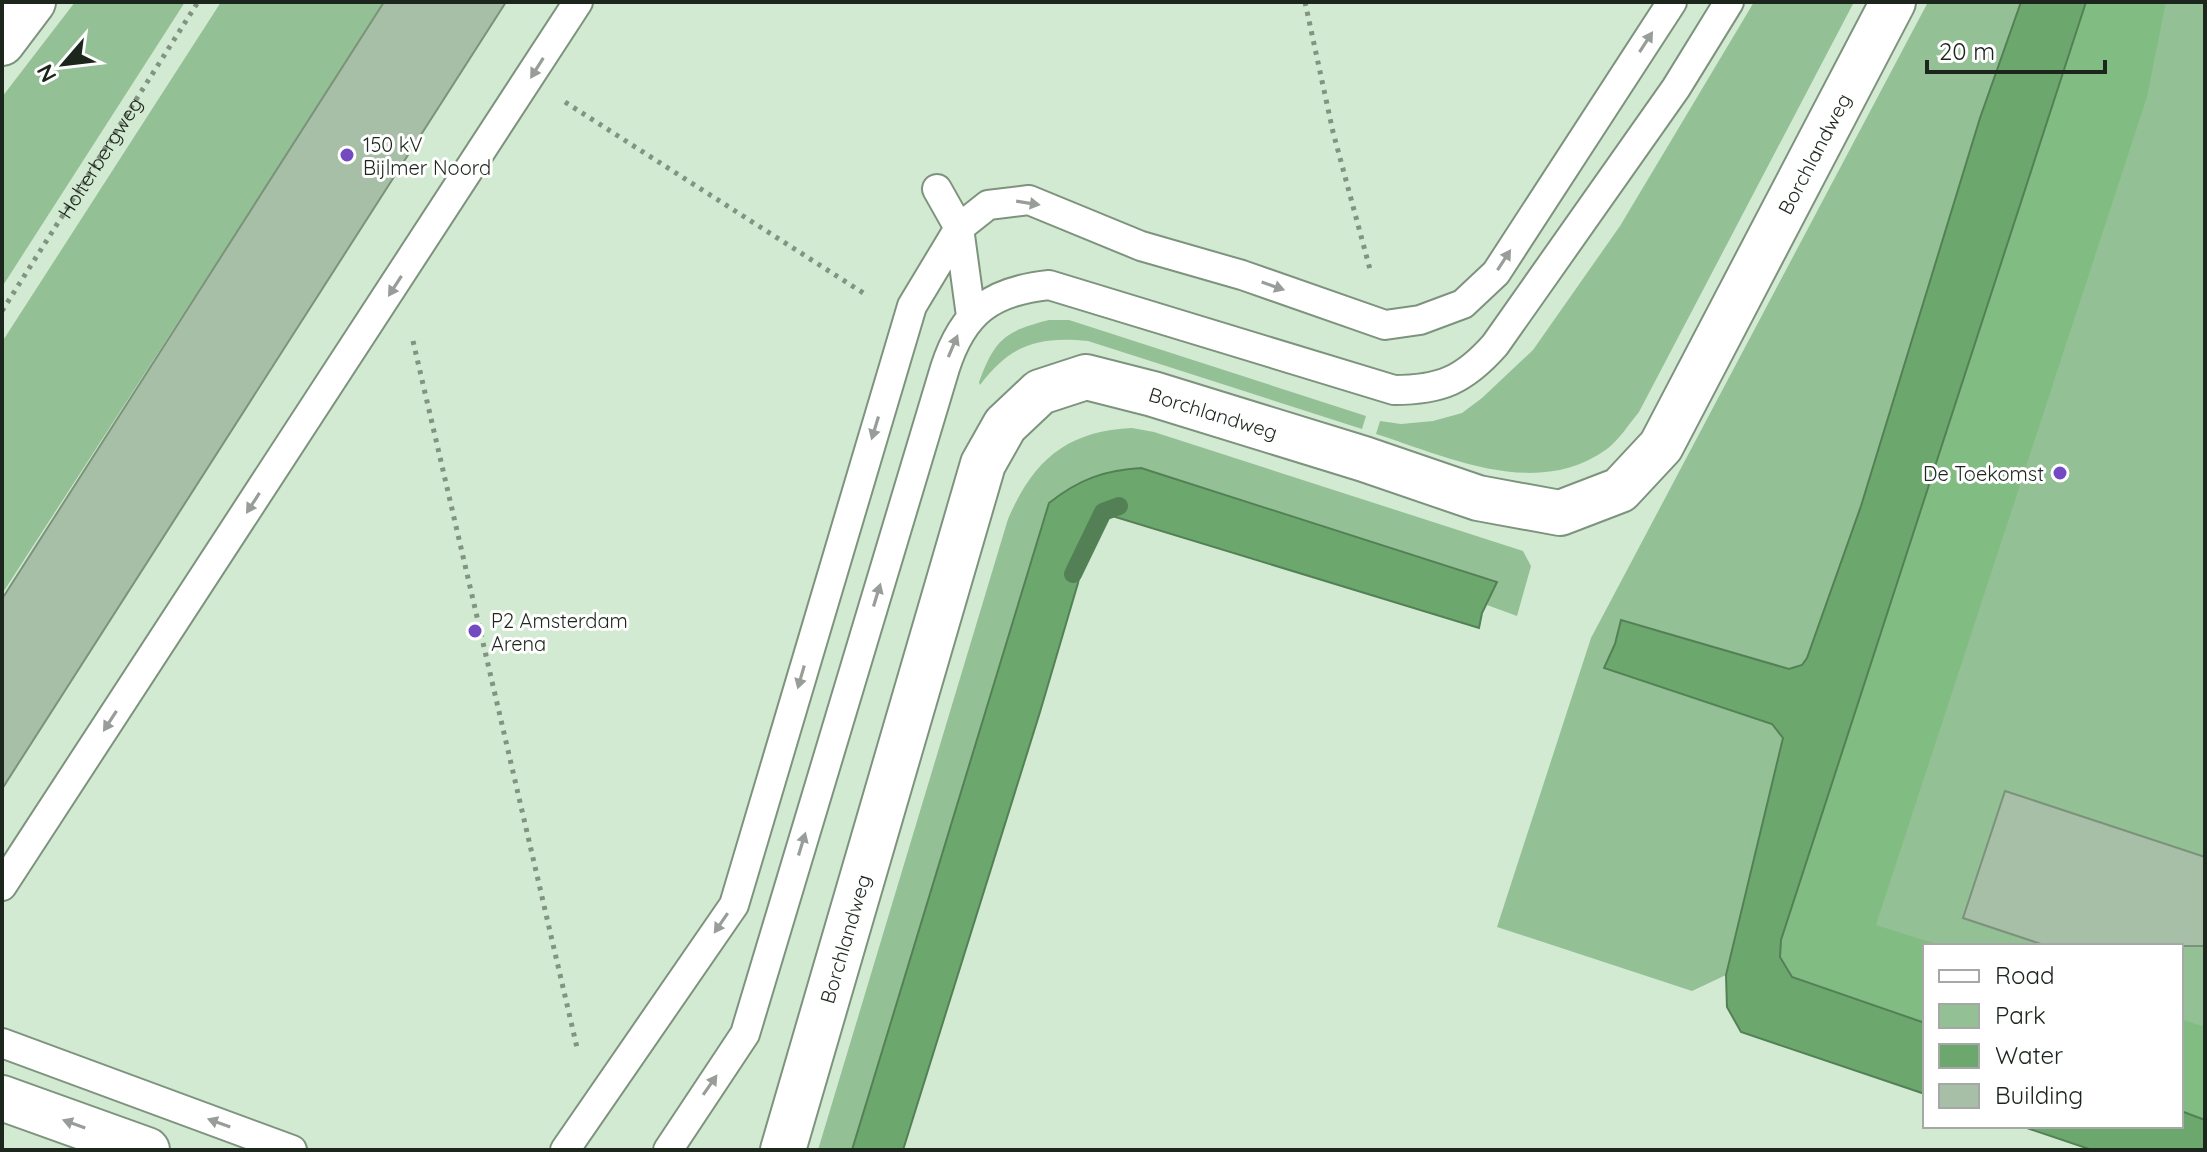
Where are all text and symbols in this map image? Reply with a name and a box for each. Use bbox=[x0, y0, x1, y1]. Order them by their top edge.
north arrow bbox=[24, 24, 104, 104]
scale bar bbox=[1927, 24, 2105, 74]
one-way arrow bbox=[1638, 31, 1653, 53]
text: 20 m bbox=[1939, 36, 1995, 66]
one-way arrow bbox=[530, 57, 544, 79]
text: N bbox=[30, 60, 62, 87]
street label: Borchlandweg bbox=[1772, 89, 1856, 218]
street label: Holterbergweg bbox=[52, 92, 147, 223]
place label: 150 kV Bijlmer Noord bbox=[363, 132, 491, 180]
marker: 150 kV Bijlmer Noord bbox=[338, 146, 356, 164]
one-way arrow bbox=[1015, 197, 1040, 210]
one-way arrow bbox=[1497, 249, 1511, 271]
one-way arrow bbox=[388, 275, 403, 296]
one-way arrow bbox=[1262, 280, 1286, 292]
one-way arrow bbox=[946, 335, 959, 358]
street label: Borchlandweg bbox=[1146, 381, 1281, 444]
one-way arrow bbox=[868, 416, 881, 440]
place label: De Toekomst bbox=[1923, 461, 2044, 486]
marker: De Toekomst bbox=[2051, 464, 2069, 482]
one-way arrow bbox=[245, 493, 260, 514]
one-way arrow bbox=[871, 582, 884, 606]
place label: P2 Amsterdam Arena bbox=[491, 608, 628, 656]
marker: P2 Amsterdam Arena bbox=[466, 622, 484, 640]
one-way arrow bbox=[794, 665, 807, 689]
one-way arrow bbox=[103, 710, 118, 732]
one-way arrow bbox=[796, 831, 809, 855]
street label: Borchlandweg bbox=[814, 871, 875, 1006]
one-way arrow bbox=[714, 913, 729, 934]
legend bbox=[1923, 944, 2183, 1128]
text: Road bbox=[1995, 960, 2055, 990]
text: Park bbox=[1995, 1000, 2046, 1030]
text: Water bbox=[1995, 1040, 2063, 1070]
one-way arrow bbox=[702, 1074, 717, 1095]
text: Building bbox=[1995, 1080, 2083, 1110]
one-way arrow bbox=[62, 1117, 86, 1130]
one-way arrow bbox=[207, 1117, 231, 1129]

